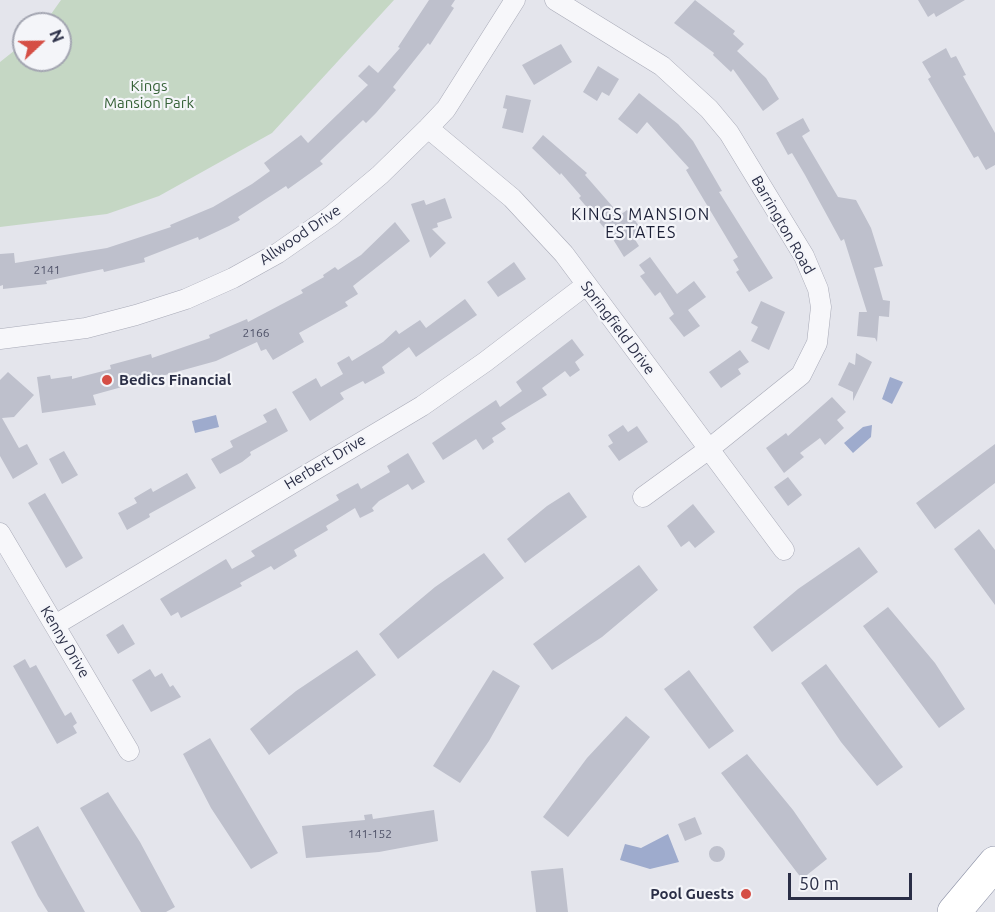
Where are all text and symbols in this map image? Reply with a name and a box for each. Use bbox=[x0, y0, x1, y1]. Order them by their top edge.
north arrow bbox=[12, 12, 72, 72]
text: N bbox=[46, 27, 67, 45]
park label: Kings Mansion Park bbox=[104, 77, 194, 112]
street label: Barrington Road bbox=[748, 173, 818, 277]
street label: Allwood Drive bbox=[256, 201, 344, 269]
district label: KINGS MANSION ESTATES bbox=[571, 205, 711, 243]
house number: 2141 bbox=[33, 263, 61, 277]
street label: Springfield Drive bbox=[577, 278, 659, 378]
house number: 2166 bbox=[242, 326, 270, 340]
place label: Bedics Financial bbox=[119, 371, 231, 389]
marker: Bedics Financial bbox=[100, 373, 114, 387]
street label: Herbert Drive bbox=[281, 431, 369, 493]
street label: Kenny Drive bbox=[37, 603, 93, 681]
house number: 141-152 bbox=[348, 827, 392, 841]
scale bar bbox=[791, 861, 916, 899]
text: 50 m bbox=[799, 873, 839, 893]
place label: Pool Guests bbox=[650, 885, 734, 903]
marker: Pool Guests bbox=[739, 887, 753, 901]

